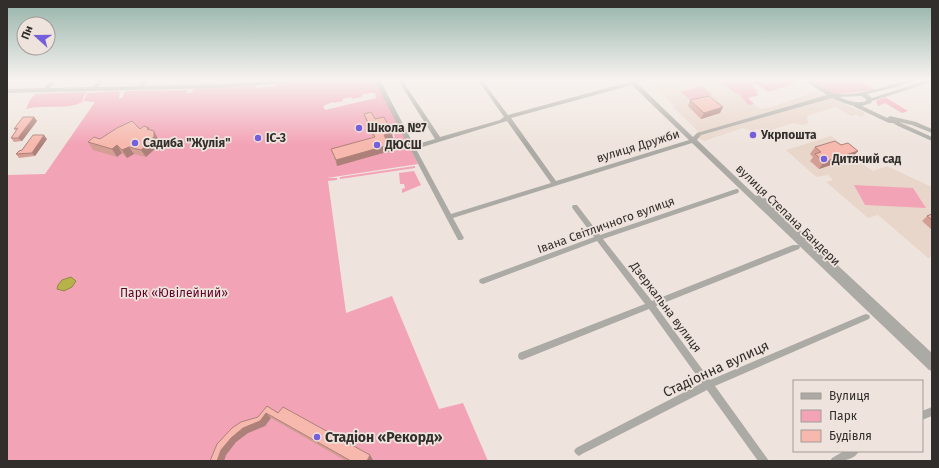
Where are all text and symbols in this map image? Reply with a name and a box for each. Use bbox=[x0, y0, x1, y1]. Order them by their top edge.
north arrow bbox=[16, 16, 56, 56]
text: Пн bbox=[19, 24, 36, 41]
place label: Школа №7 bbox=[367, 121, 427, 135]
marker: Школа №7 bbox=[354, 123, 364, 133]
street label: вулиця Дружби bbox=[595, 127, 681, 165]
place label: Укрпошта bbox=[760, 128, 817, 142]
marker: Укрпошта bbox=[748, 130, 758, 140]
place label: ІС-3 bbox=[266, 131, 286, 145]
marker: ІС-3 bbox=[253, 133, 263, 143]
place label: Садиба "Жулія" bbox=[143, 136, 230, 150]
marker: Садиба "Жулія" bbox=[130, 138, 140, 148]
place label: ДЮСШ bbox=[384, 138, 422, 152]
marker: ДЮСШ bbox=[372, 140, 382, 150]
place label: Дитячий сад bbox=[831, 152, 902, 166]
marker: Дитячий сад bbox=[819, 154, 829, 164]
street label: вулиця Степана Бандери bbox=[733, 161, 843, 269]
street label: Івана Світличного вулиця bbox=[535, 194, 677, 256]
street label: Дзеркальна вулиця bbox=[627, 258, 705, 355]
park label: Парк «Ювілейний» bbox=[120, 286, 228, 300]
street label: Стадіонна вулиця bbox=[660, 337, 772, 401]
legend bbox=[793, 380, 923, 452]
text: Вулиця bbox=[829, 389, 870, 403]
text: Парк bbox=[829, 409, 858, 423]
place label: Стадіон «Рекорд» bbox=[325, 429, 443, 446]
text: Будівля bbox=[829, 429, 872, 443]
marker: Стадіон «Рекорд» bbox=[312, 432, 322, 442]

